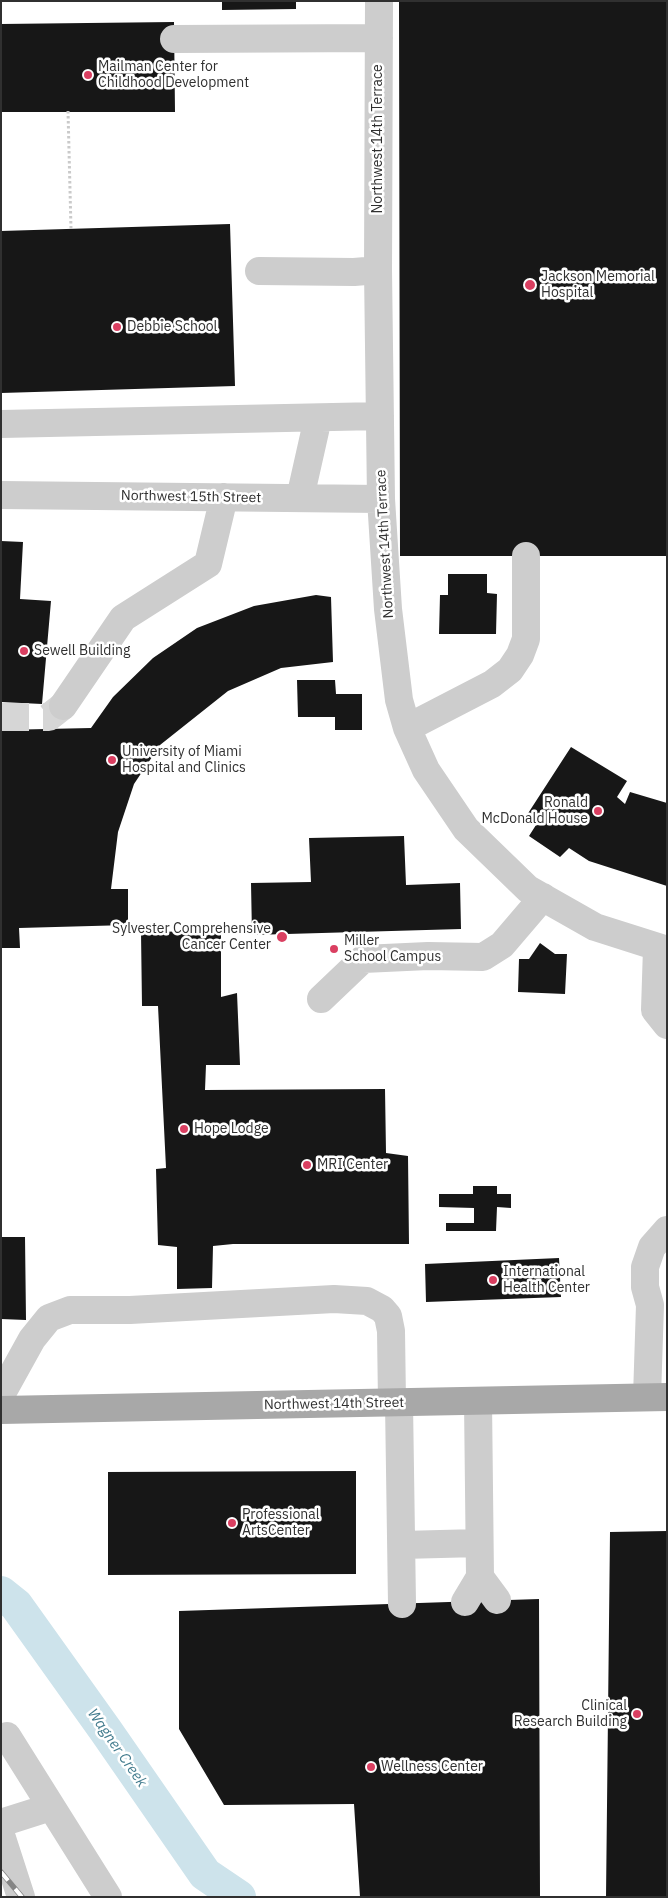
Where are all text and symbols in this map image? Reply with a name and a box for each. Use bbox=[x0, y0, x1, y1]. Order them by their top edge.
place label: Mailman Center for Childhood Development bbox=[98, 59, 249, 92]
street label: Northwest 14th Terrace bbox=[370, 64, 386, 214]
marker: Mailman Center for Childhood Development bbox=[82, 69, 94, 81]
place label: Jackson Memorial Hospital bbox=[541, 269, 655, 302]
marker: Jackson Memorial Hospital bbox=[523, 278, 537, 292]
place label: Debbie School bbox=[127, 319, 217, 335]
marker: Debbie School bbox=[111, 321, 123, 333]
street label: Northwest 14th Terrace bbox=[373, 469, 397, 619]
street label: Northwest 15th Street bbox=[121, 487, 261, 507]
place label: Sewell Building bbox=[34, 643, 130, 659]
marker: Sewell Building bbox=[18, 645, 30, 657]
place label: University of Miami Hospital and Clinics bbox=[122, 744, 246, 776]
marker: University of Miami Hospital and Clinics bbox=[106, 754, 118, 766]
place label: Ronald McDonald House bbox=[482, 795, 588, 828]
marker: Ronald McDonald House bbox=[592, 805, 604, 817]
place label: Sylvester Comprehensive Cancer Center bbox=[112, 921, 271, 954]
marker: Sylvester Comprehensive Cancer Center bbox=[275, 930, 289, 944]
place label: Miller School Campus bbox=[344, 933, 441, 966]
marker: Miller School Campus bbox=[328, 943, 340, 955]
place label: Hope Lodge bbox=[194, 1121, 269, 1137]
marker: Hope Lodge bbox=[178, 1123, 190, 1135]
place label: MRI Center bbox=[317, 1157, 388, 1173]
marker: MRI Center bbox=[301, 1159, 313, 1171]
place label: International Health Center bbox=[503, 1264, 590, 1296]
marker: International Health Center bbox=[487, 1274, 499, 1286]
street label: Northwest 14th Street bbox=[264, 1394, 404, 1414]
place label: Professional ArtsCenter bbox=[242, 1507, 319, 1540]
marker: Professional ArtsCenter bbox=[226, 1517, 238, 1529]
place label: Clinical Research Building bbox=[514, 1698, 627, 1730]
water label: Wagner Creek bbox=[83, 1705, 151, 1791]
marker: Clinical Research Building bbox=[631, 1708, 643, 1720]
place label: Wellness Center bbox=[381, 1759, 483, 1775]
marker: Wellness Center bbox=[365, 1761, 377, 1773]

